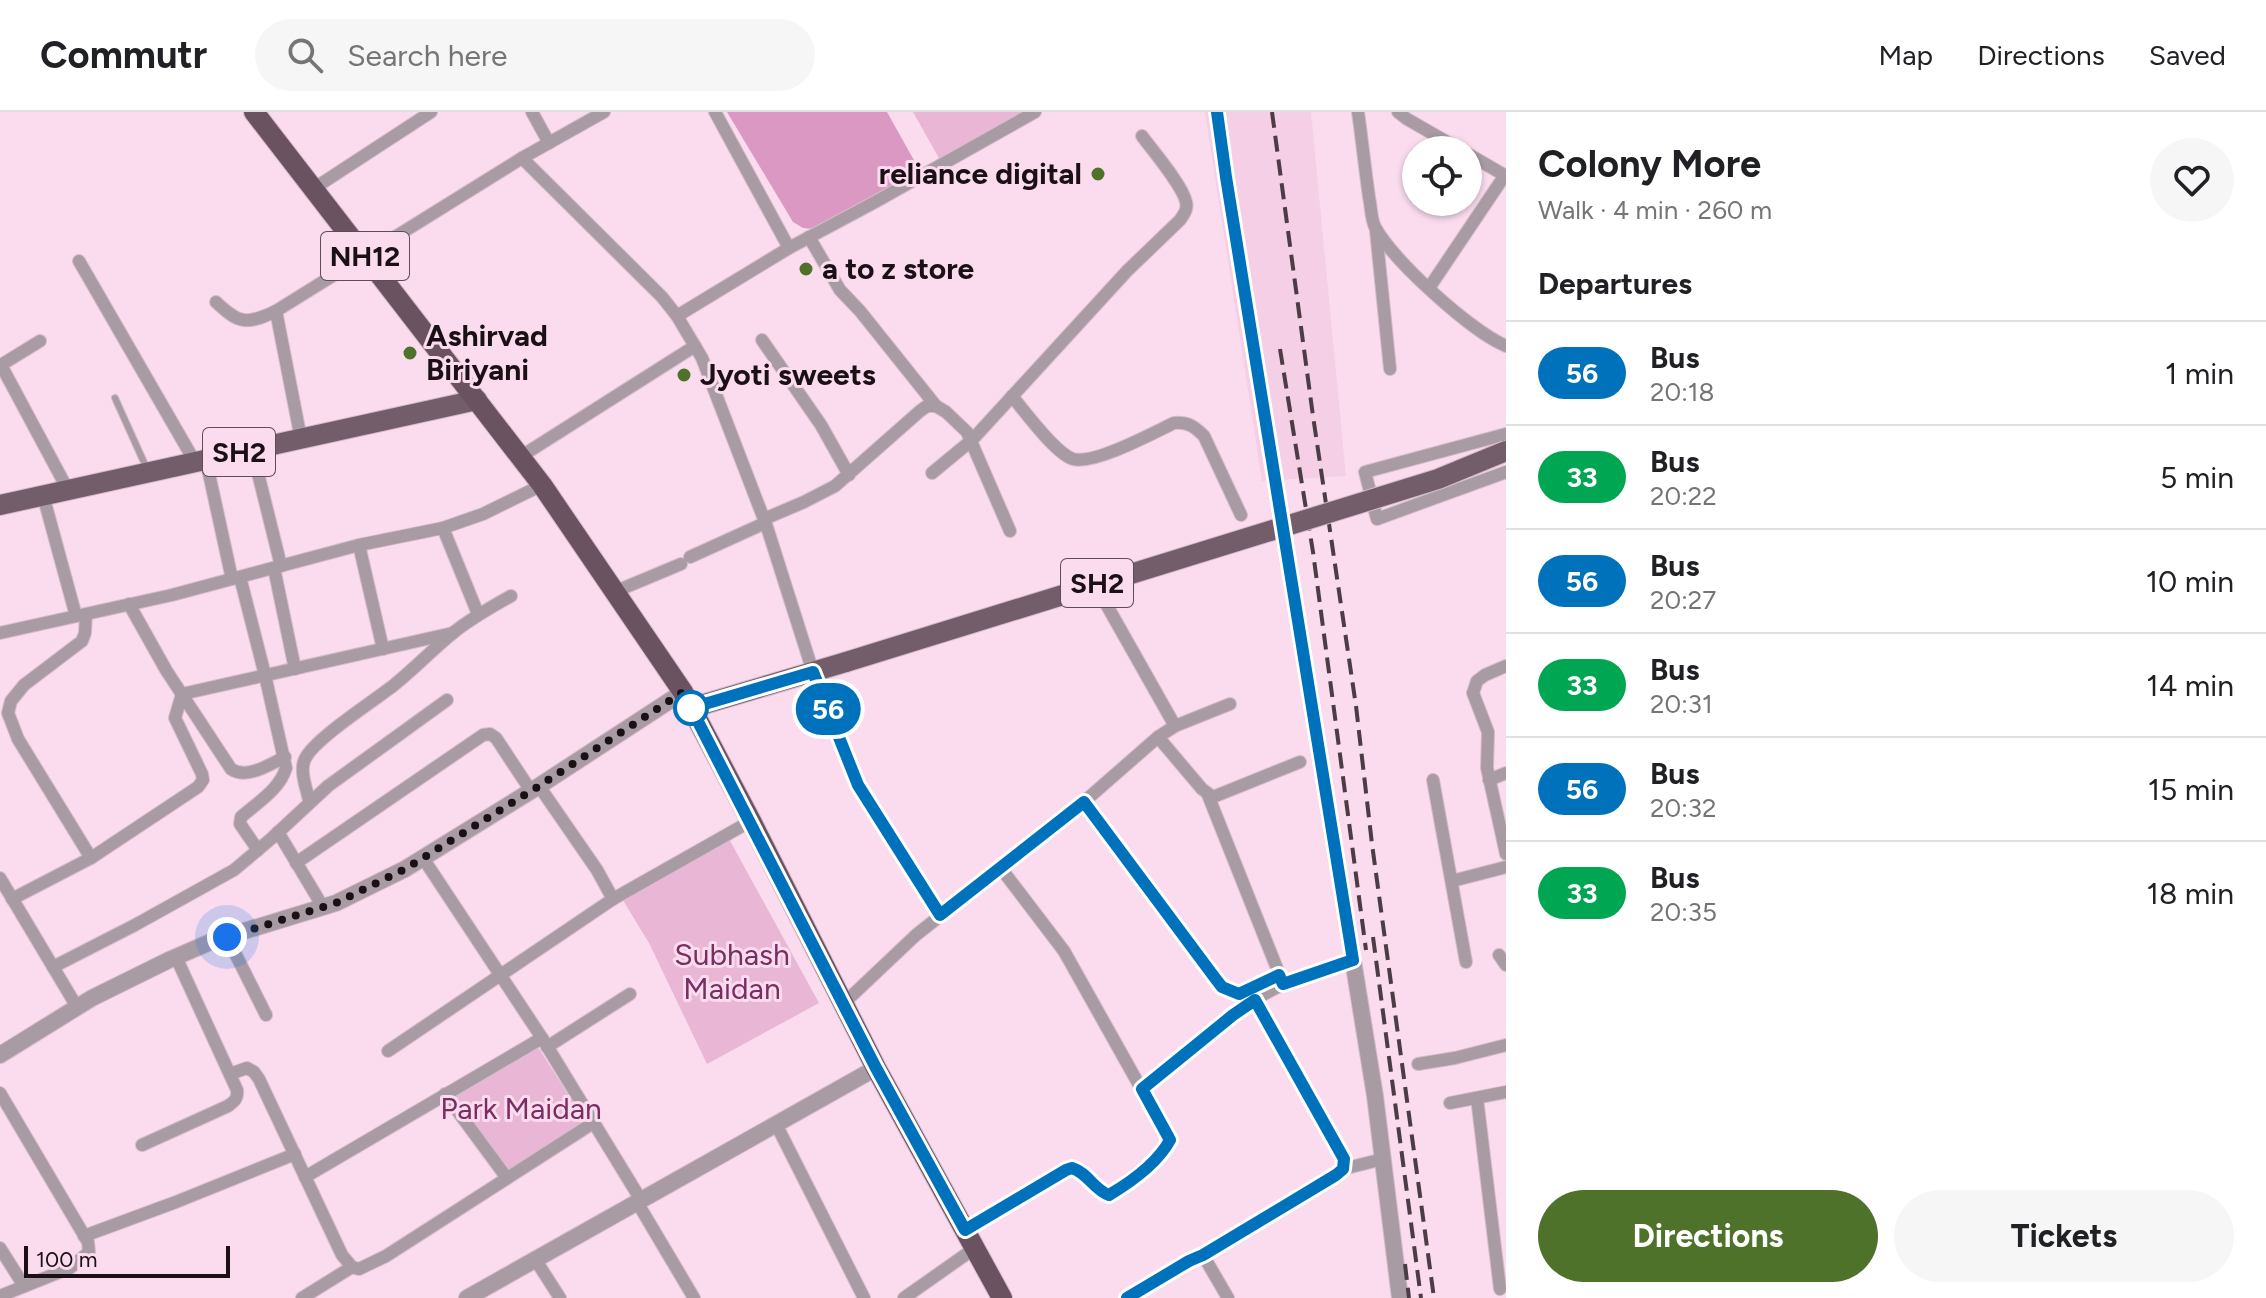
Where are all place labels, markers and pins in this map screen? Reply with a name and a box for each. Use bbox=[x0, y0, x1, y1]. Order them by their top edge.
place label: reliance digital bbox=[879, 155, 1082, 192]
marker: reliance digital bbox=[1089, 165, 1107, 183]
place label: a to z store bbox=[822, 250, 975, 287]
marker: a to z store bbox=[797, 260, 815, 278]
place label: Ashirvad Biriyani bbox=[426, 317, 548, 388]
marker: Ashirvad Biriyani bbox=[401, 344, 419, 362]
place label: Jyoti sweets bbox=[700, 356, 876, 393]
marker: Jyoti sweets bbox=[675, 366, 693, 384]
unlabelled marker bbox=[674, 691, 708, 725]

